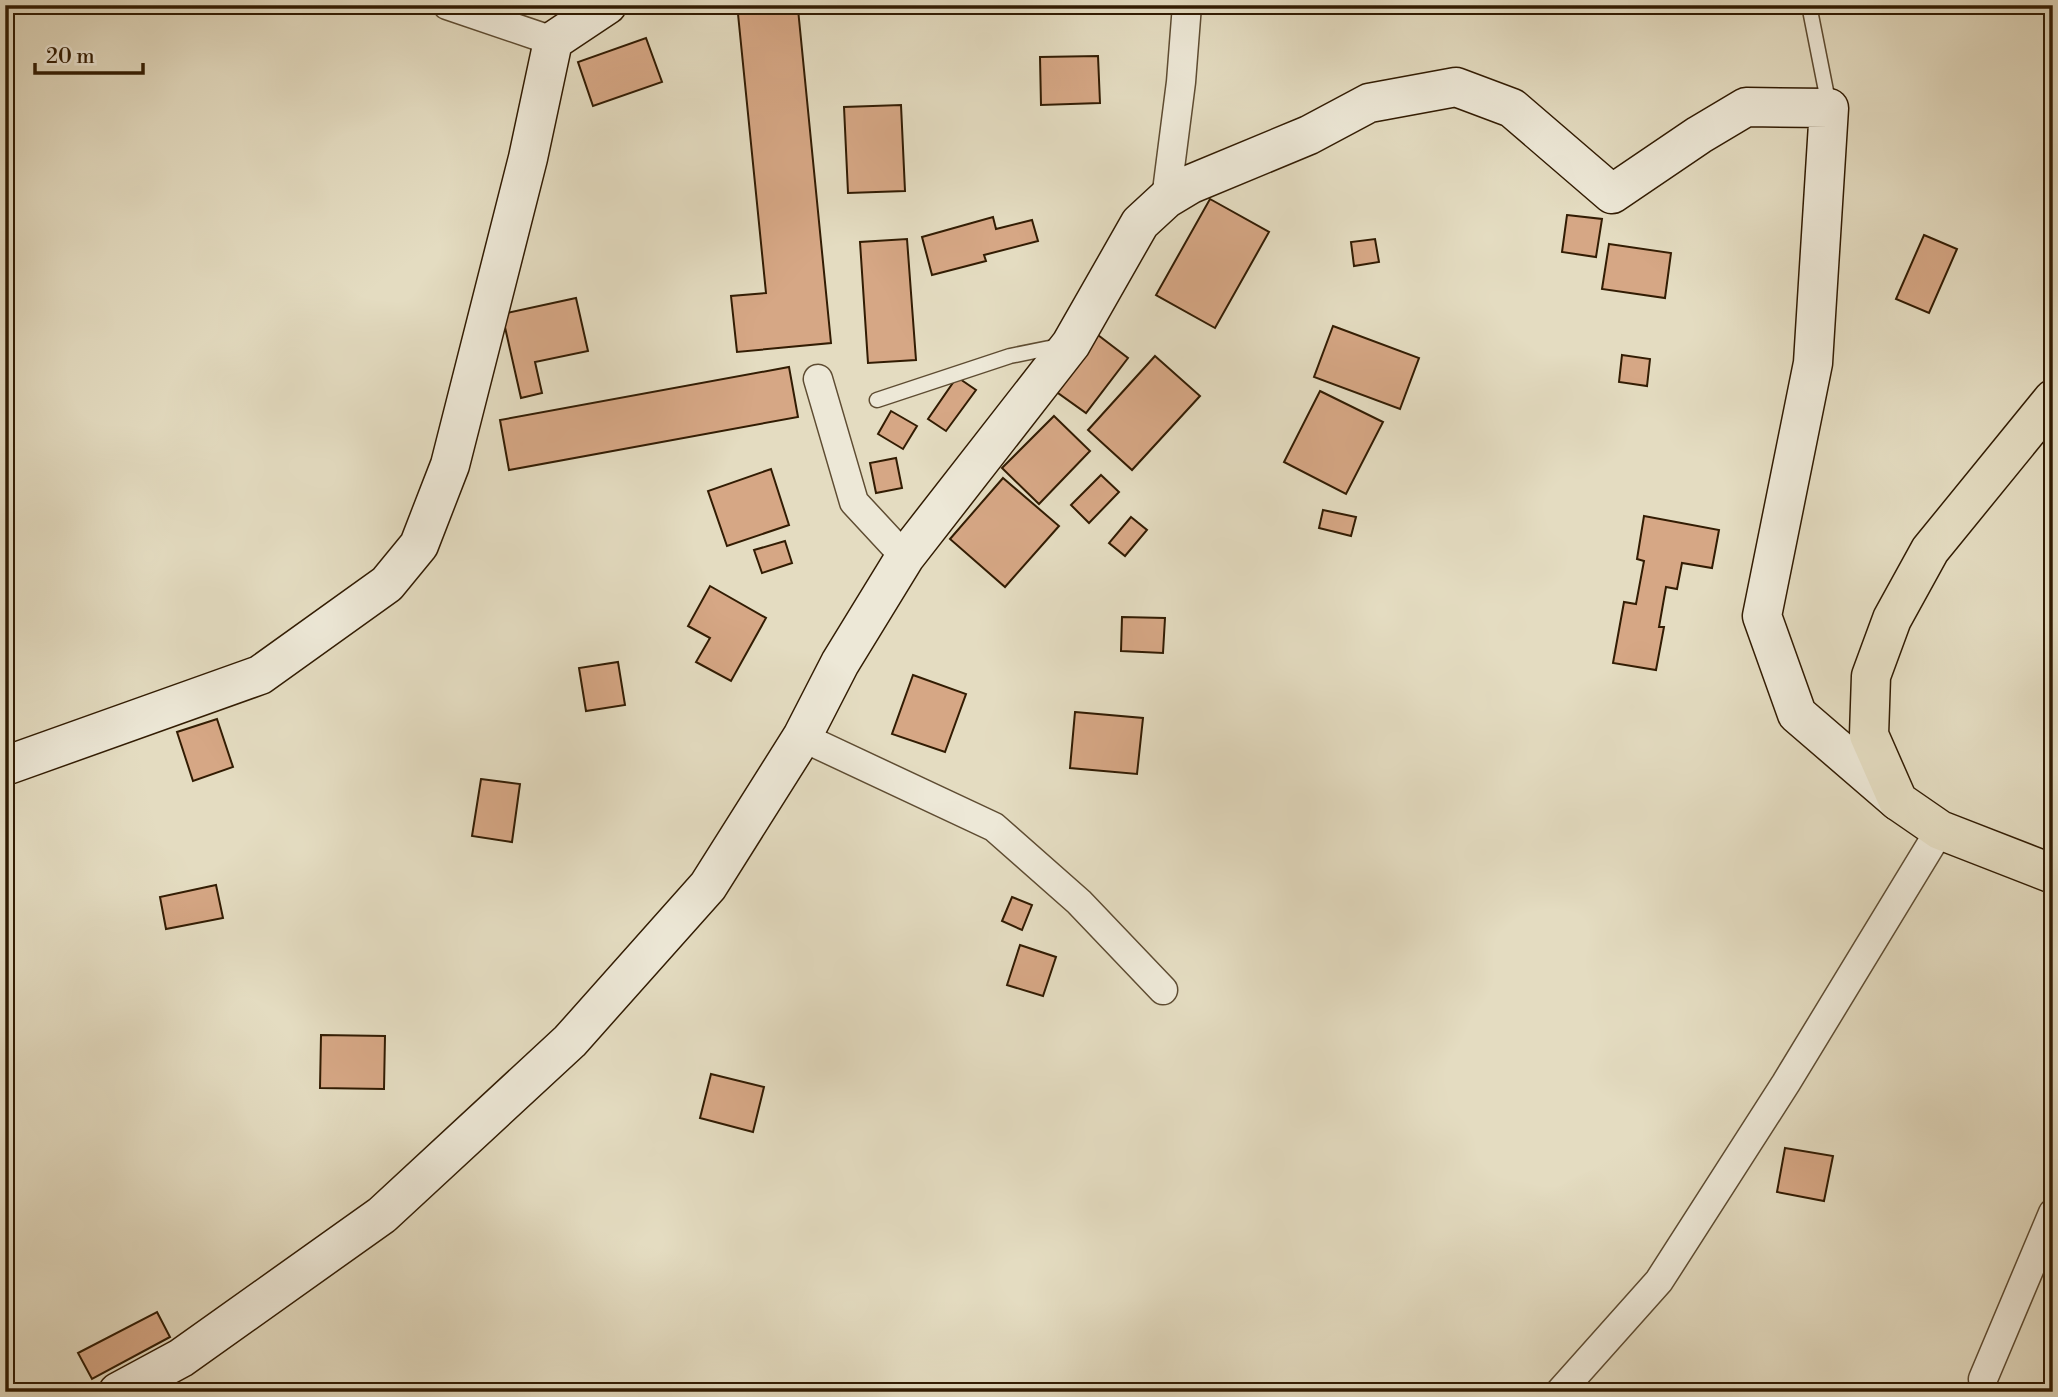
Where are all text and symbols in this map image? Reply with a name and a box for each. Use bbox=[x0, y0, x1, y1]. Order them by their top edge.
scale bar bbox=[35, 32, 144, 76]
text: 20 m bbox=[46, 44, 95, 70]

